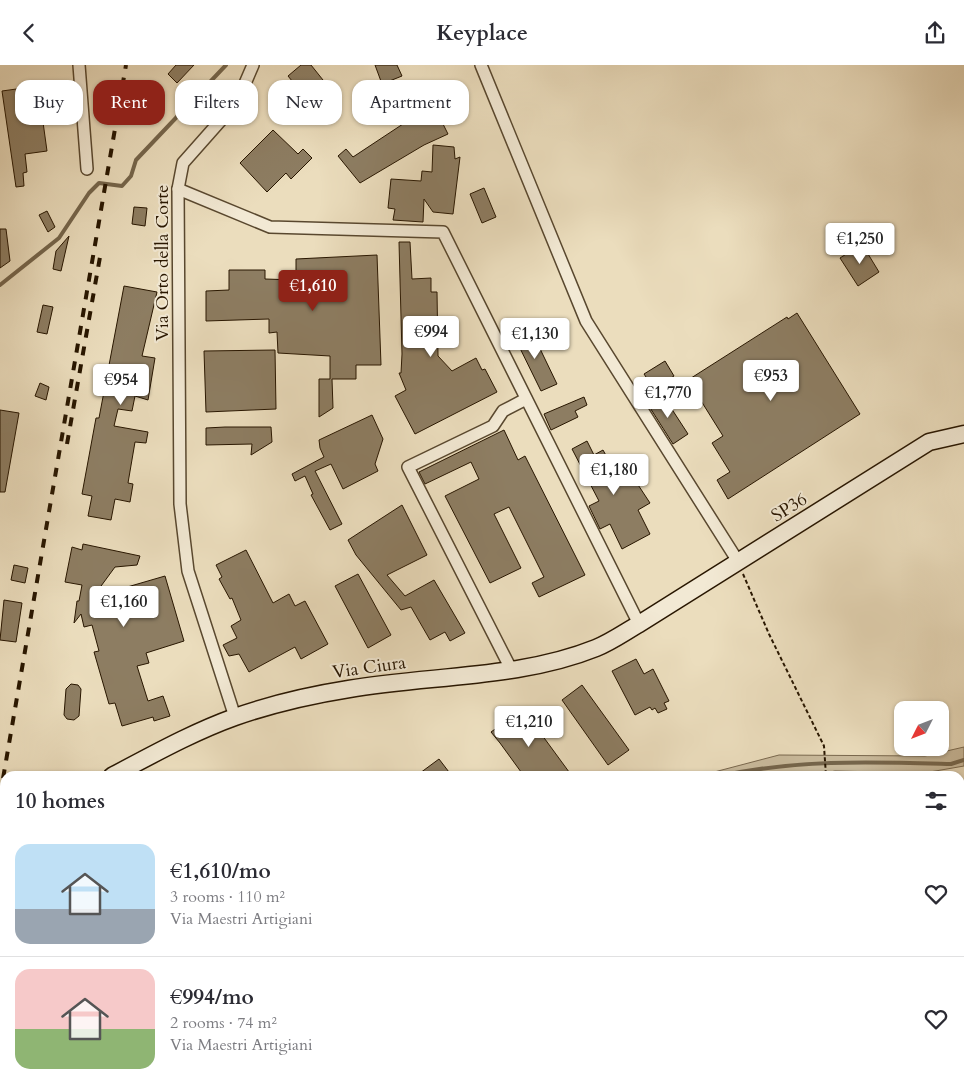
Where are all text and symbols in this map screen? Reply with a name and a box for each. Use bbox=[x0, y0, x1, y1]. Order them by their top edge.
text: Keyplace bbox=[436, 18, 528, 48]
icon: back bbox=[15, 19, 43, 47]
icon: share bbox=[921, 19, 949, 47]
chip: Buy bbox=[15, 80, 83, 125]
chip: Rent bbox=[93, 80, 165, 125]
chip: Filters bbox=[175, 80, 258, 125]
chip: New bbox=[268, 80, 342, 125]
chip: Apartment bbox=[352, 80, 469, 125]
street label: Via Orto della Corte bbox=[150, 185, 175, 341]
pin: €1,250 bbox=[819, 223, 901, 265]
text: €1,250 bbox=[837, 228, 884, 250]
pin: €1,610 bbox=[272, 269, 354, 312]
text: €1,610 bbox=[290, 275, 337, 297]
pin: €994 bbox=[401, 315, 461, 358]
pin: €1,130 bbox=[494, 317, 576, 360]
text: €994 bbox=[414, 321, 448, 343]
text: €1,130 bbox=[512, 323, 559, 345]
pin: €953 bbox=[741, 359, 801, 402]
pin: €954 bbox=[91, 363, 151, 406]
text: €953 bbox=[754, 365, 788, 387]
text: €954 bbox=[104, 369, 138, 391]
pin: €1,770 bbox=[627, 377, 709, 419]
text: €1,770 bbox=[645, 382, 692, 404]
pin: €1,180 bbox=[573, 453, 655, 496]
text: €1,180 bbox=[591, 459, 638, 481]
street label: SP36 bbox=[766, 487, 812, 528]
pin: €1,160 bbox=[83, 585, 165, 628]
text: €1,160 bbox=[101, 591, 148, 613]
street label: Via Ciura bbox=[331, 650, 408, 685]
north arrow bbox=[894, 701, 949, 756]
map controls bbox=[894, 701, 949, 756]
pin: €1,210 bbox=[488, 705, 570, 748]
text: €1,210 bbox=[506, 711, 553, 733]
text: 10 homes bbox=[15, 787, 105, 816]
icon: filters bbox=[922, 787, 950, 815]
text: €1,610/mo bbox=[170, 857, 271, 886]
icon: home bbox=[55, 864, 115, 924]
icon: heart bbox=[922, 880, 950, 908]
text: 3 rooms · 110 m² bbox=[170, 886, 285, 908]
text: Via Maestri Artigiani bbox=[170, 908, 313, 930]
text: €994/mo bbox=[170, 983, 254, 1012]
icon: home bbox=[55, 989, 115, 1049]
icon: heart bbox=[922, 1005, 950, 1033]
text: 2 rooms · 74 m² bbox=[170, 1012, 277, 1034]
text: Via Maestri Artigiani bbox=[170, 1034, 313, 1056]

